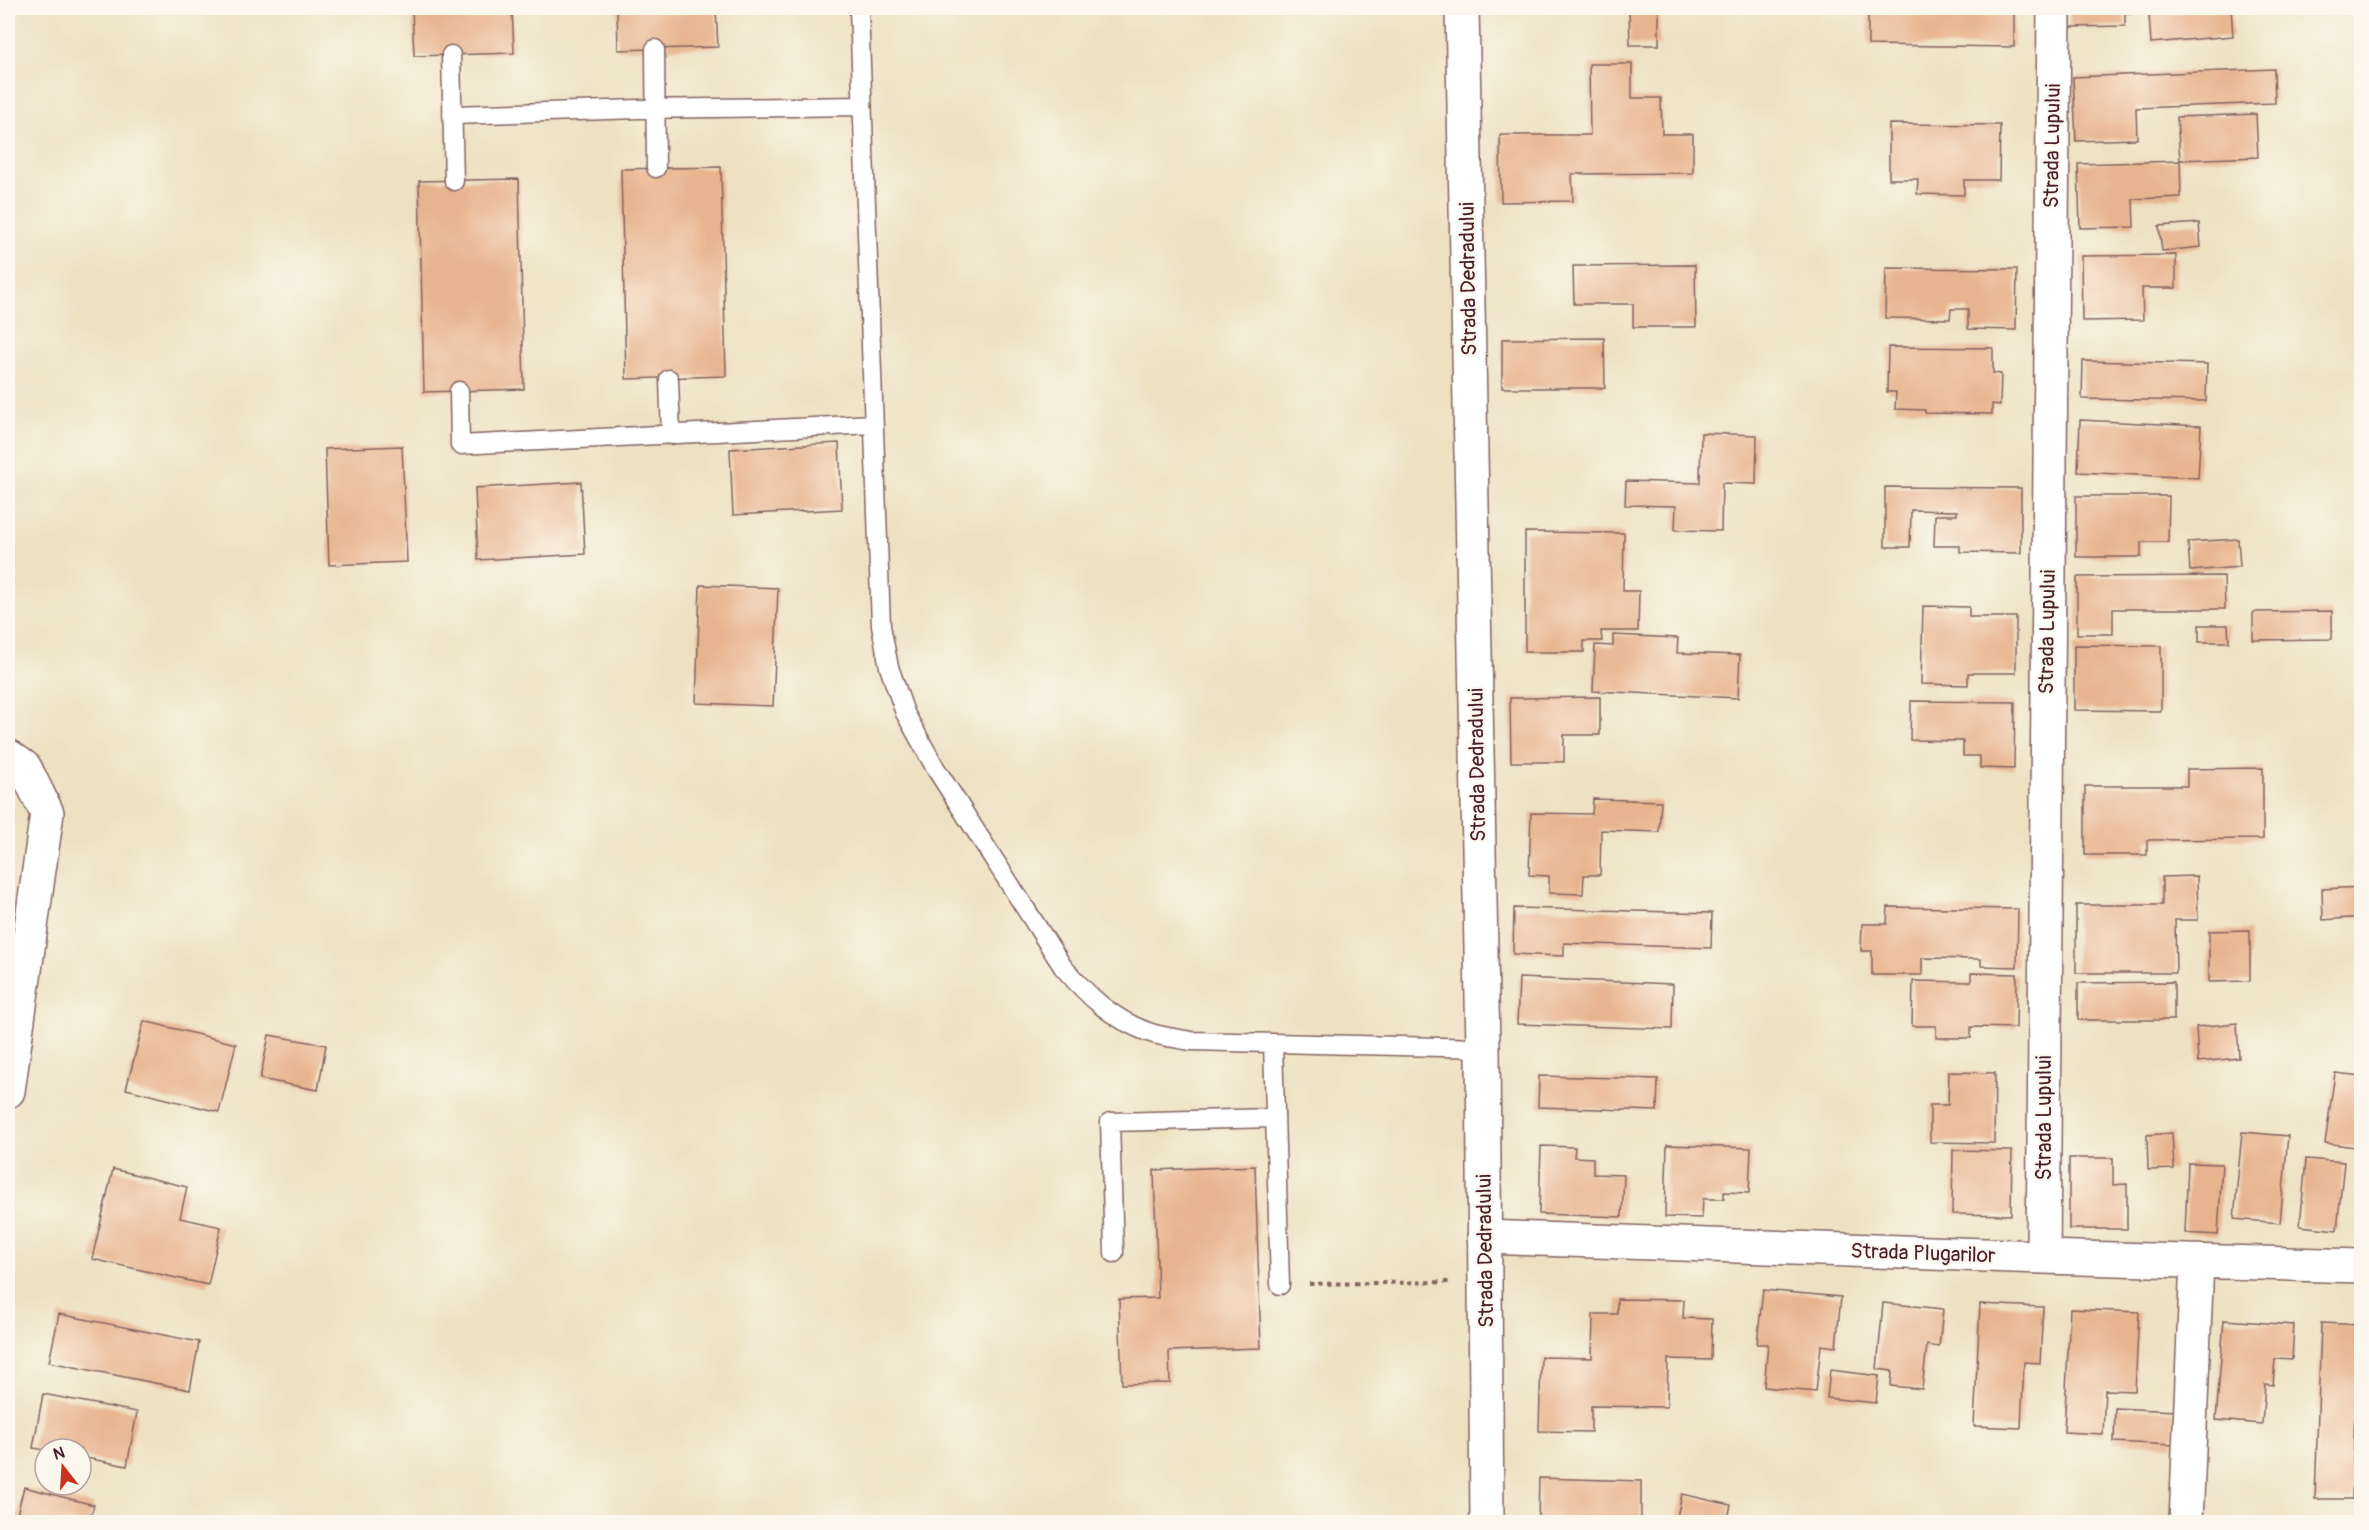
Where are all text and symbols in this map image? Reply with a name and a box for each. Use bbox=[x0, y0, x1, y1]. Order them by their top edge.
street label: Strada Lupului bbox=[2038, 83, 2067, 209]
street label: Strada Dedradului bbox=[1454, 202, 1483, 356]
street label: Strada Lupului bbox=[2033, 569, 2062, 695]
street label: Strada Dedradului bbox=[1463, 688, 1492, 842]
street label: Strada Lupului bbox=[2031, 1055, 2058, 1180]
street label: Strada Dedradului bbox=[1471, 1174, 1500, 1328]
street label: Strada Plugarilor bbox=[1850, 1237, 1996, 1270]
north arrow bbox=[33, 1437, 93, 1497]
text: N bbox=[51, 1442, 67, 1465]

